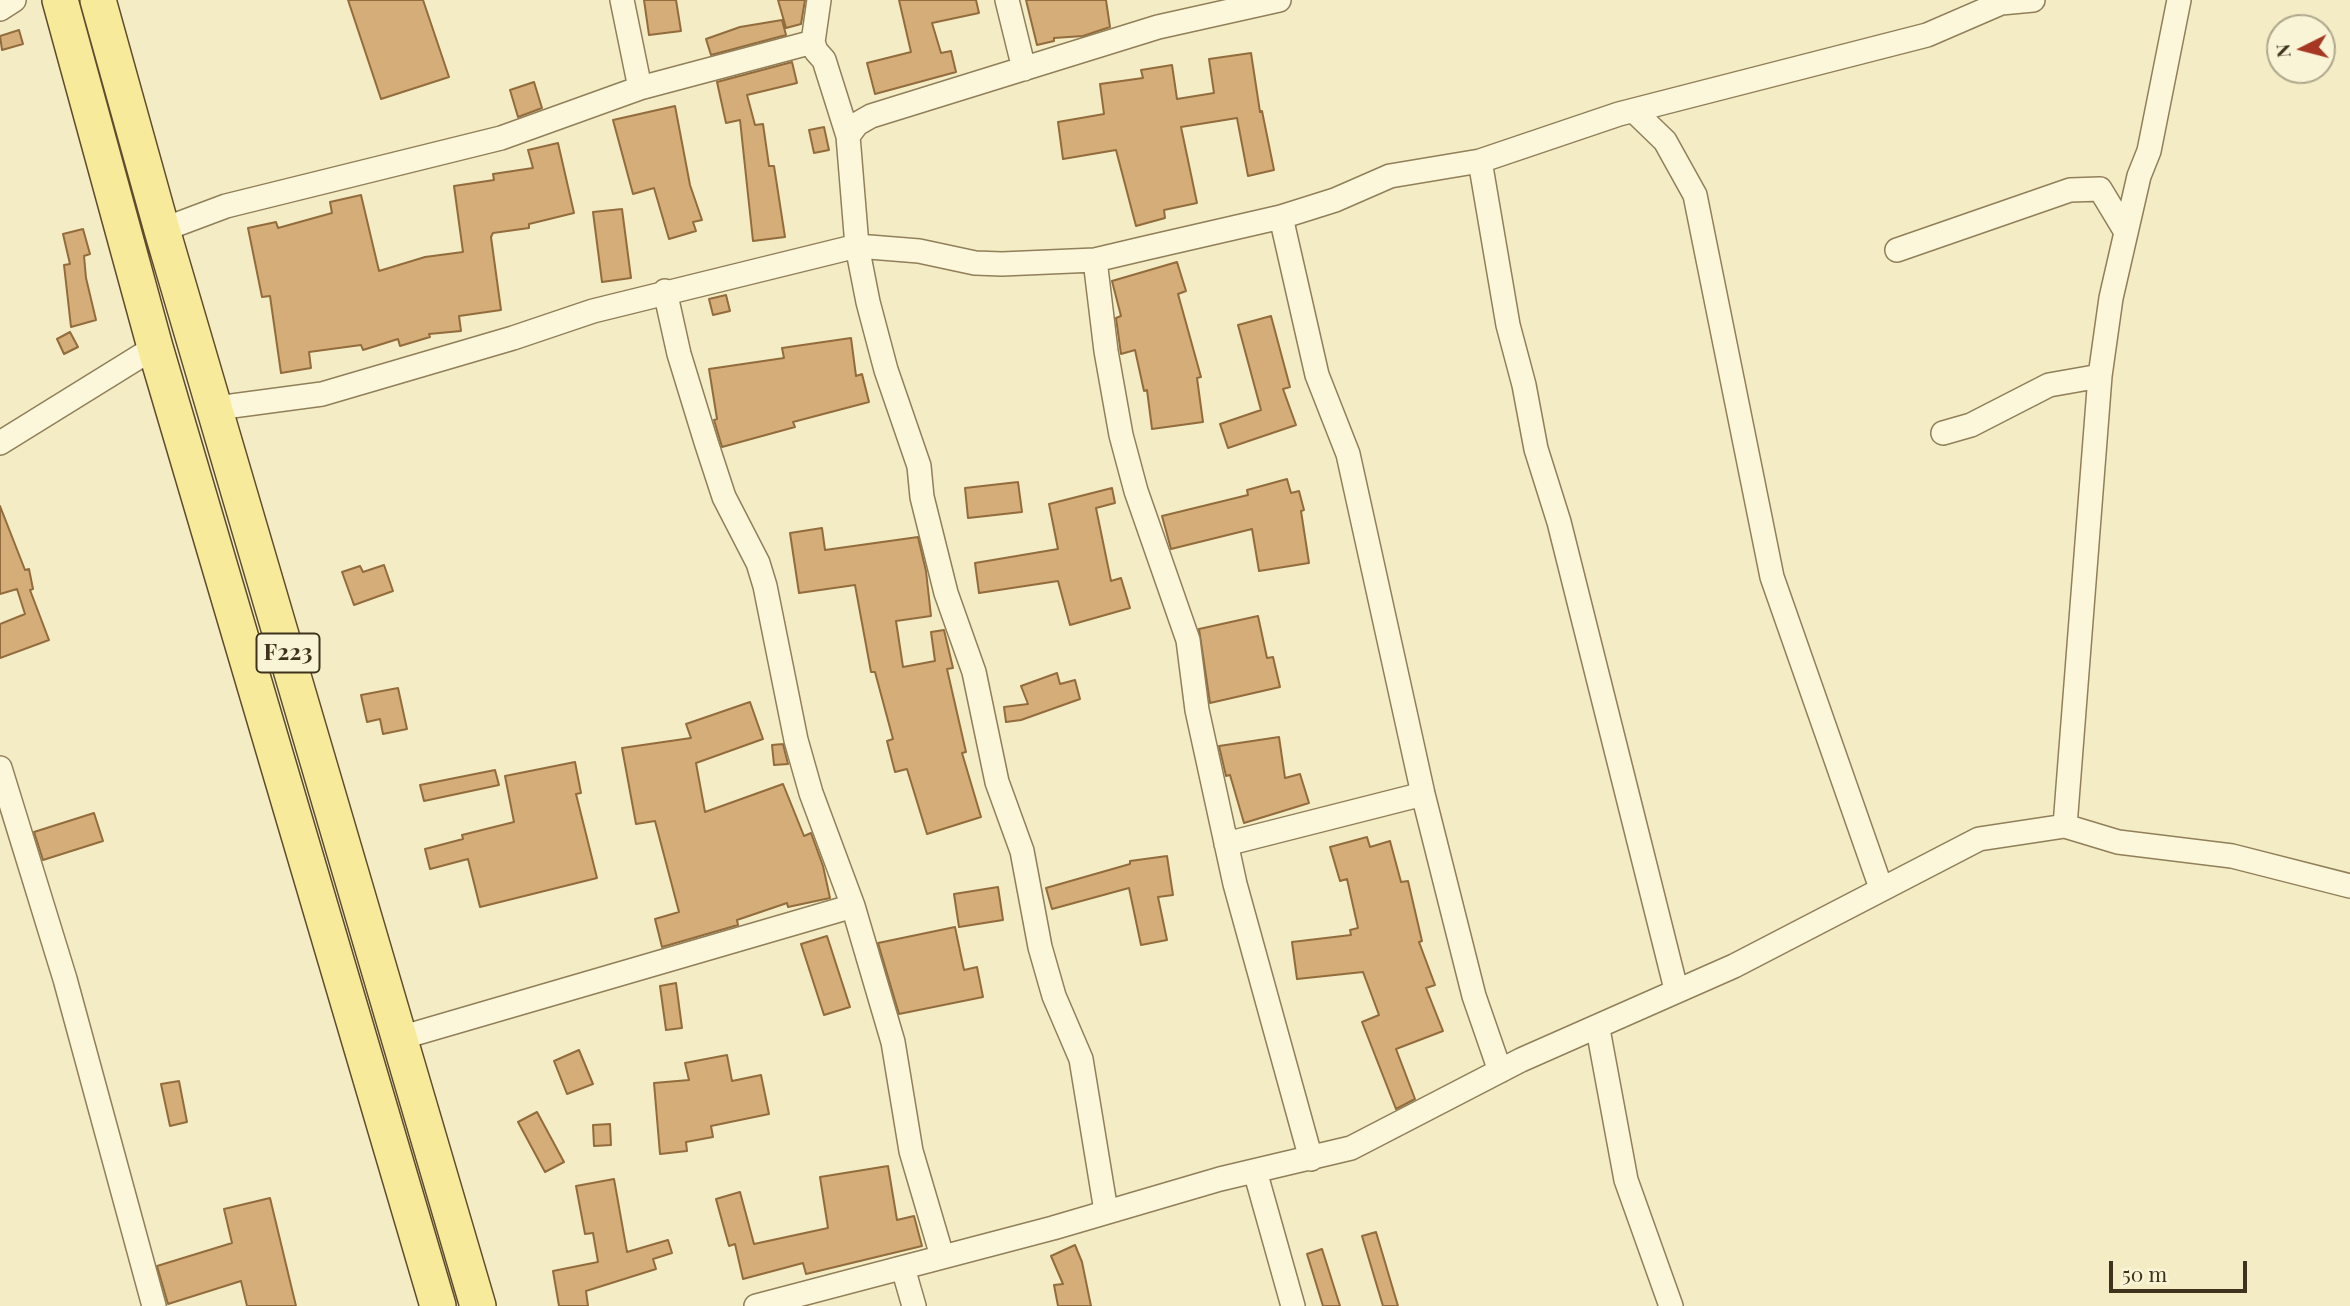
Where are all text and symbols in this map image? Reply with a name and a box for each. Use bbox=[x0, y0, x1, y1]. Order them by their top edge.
north arrow bbox=[2266, 14, 2336, 84]
text: N bbox=[2268, 43, 2296, 59]
road number: F223 bbox=[256, 634, 320, 673]
scale bar bbox=[2112, 1246, 2250, 1290]
text: 50 m bbox=[2122, 1259, 2167, 1287]

